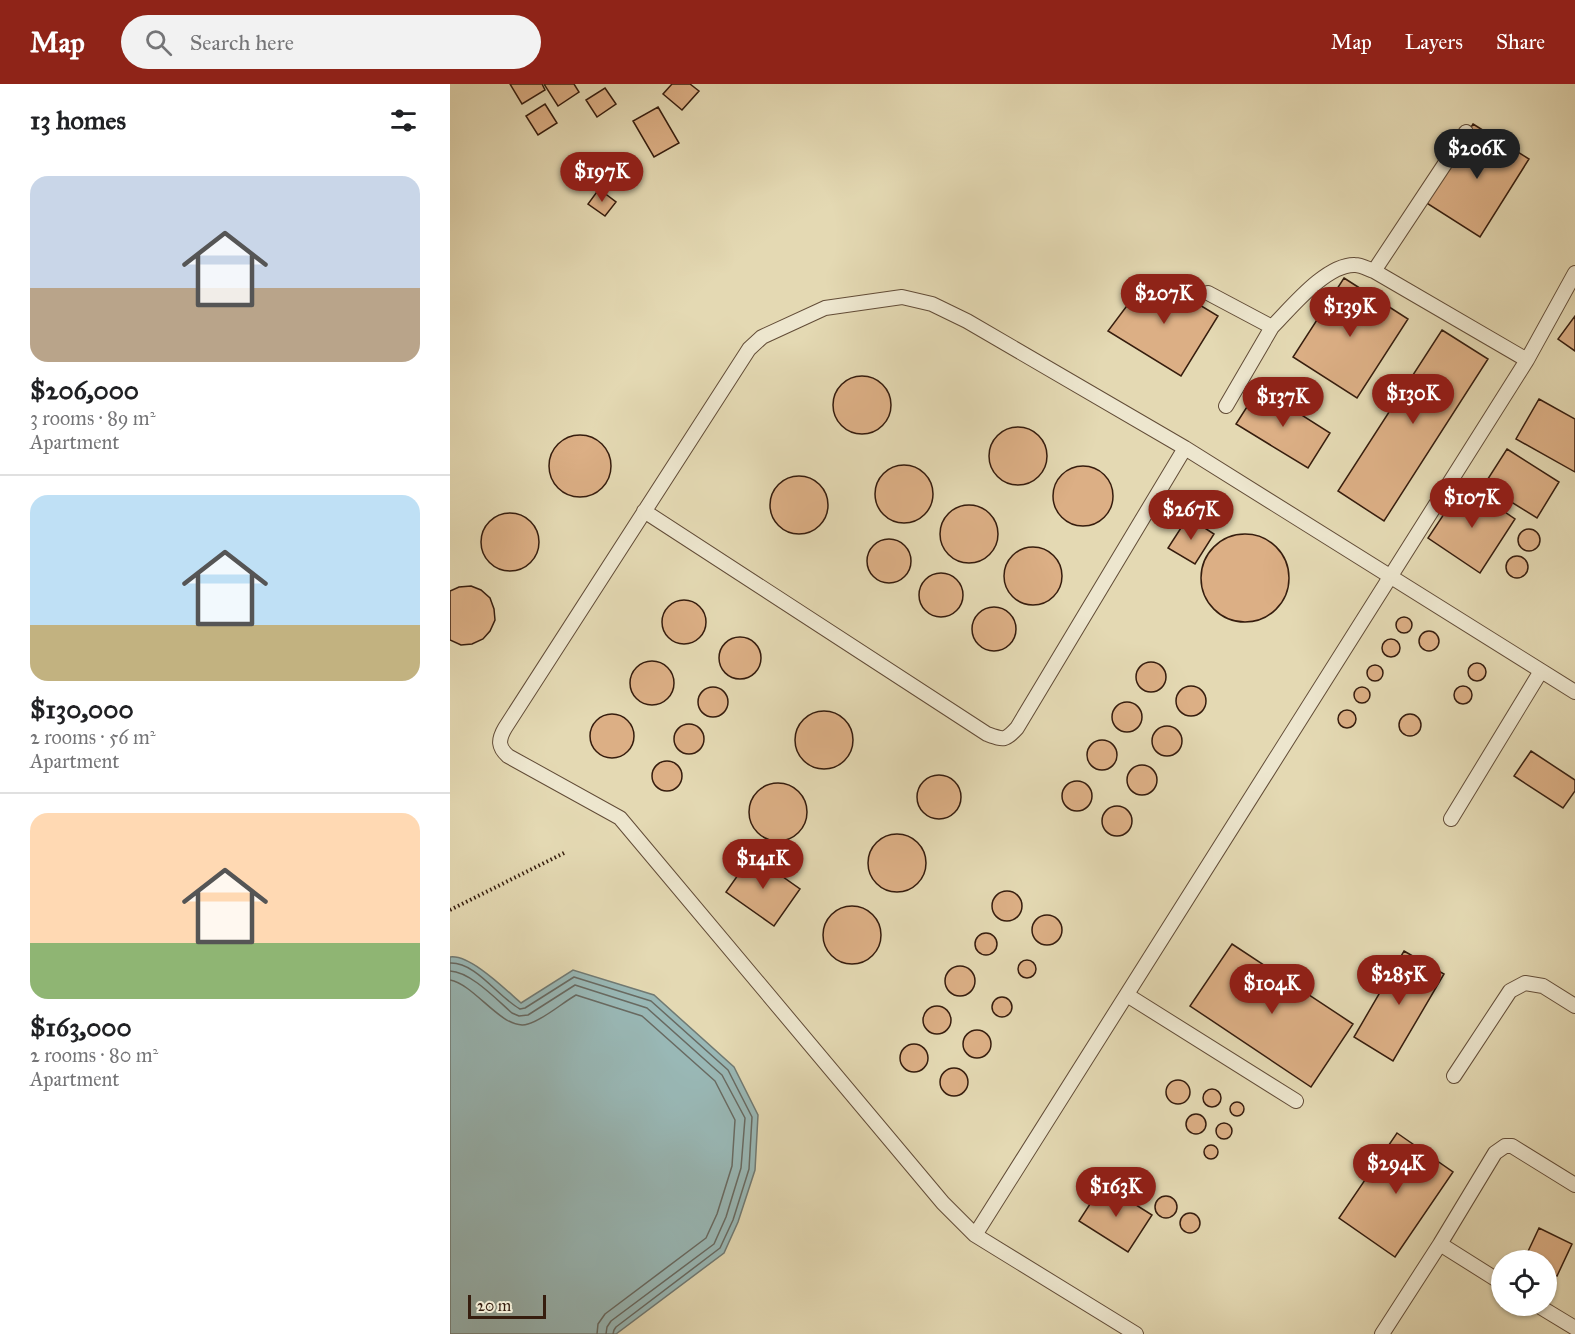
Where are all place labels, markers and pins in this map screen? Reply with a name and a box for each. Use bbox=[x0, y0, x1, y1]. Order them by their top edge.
pin: $206K bbox=[1435, 129, 1519, 180]
pin: $197K bbox=[560, 152, 644, 203]
pin: $207K bbox=[1122, 274, 1206, 325]
pin: $139K bbox=[1308, 287, 1392, 338]
pin: $130K bbox=[1371, 374, 1455, 425]
pin: $137K bbox=[1241, 377, 1325, 428]
pin: $107K bbox=[1430, 478, 1514, 529]
pin: $267K bbox=[1149, 490, 1233, 541]
pin: $141K bbox=[721, 839, 805, 890]
pin: $285K bbox=[1357, 955, 1441, 1006]
pin: $104K bbox=[1230, 964, 1314, 1015]
pin: $294K bbox=[1354, 1144, 1438, 1195]
pin: $163K bbox=[1074, 1167, 1158, 1218]

